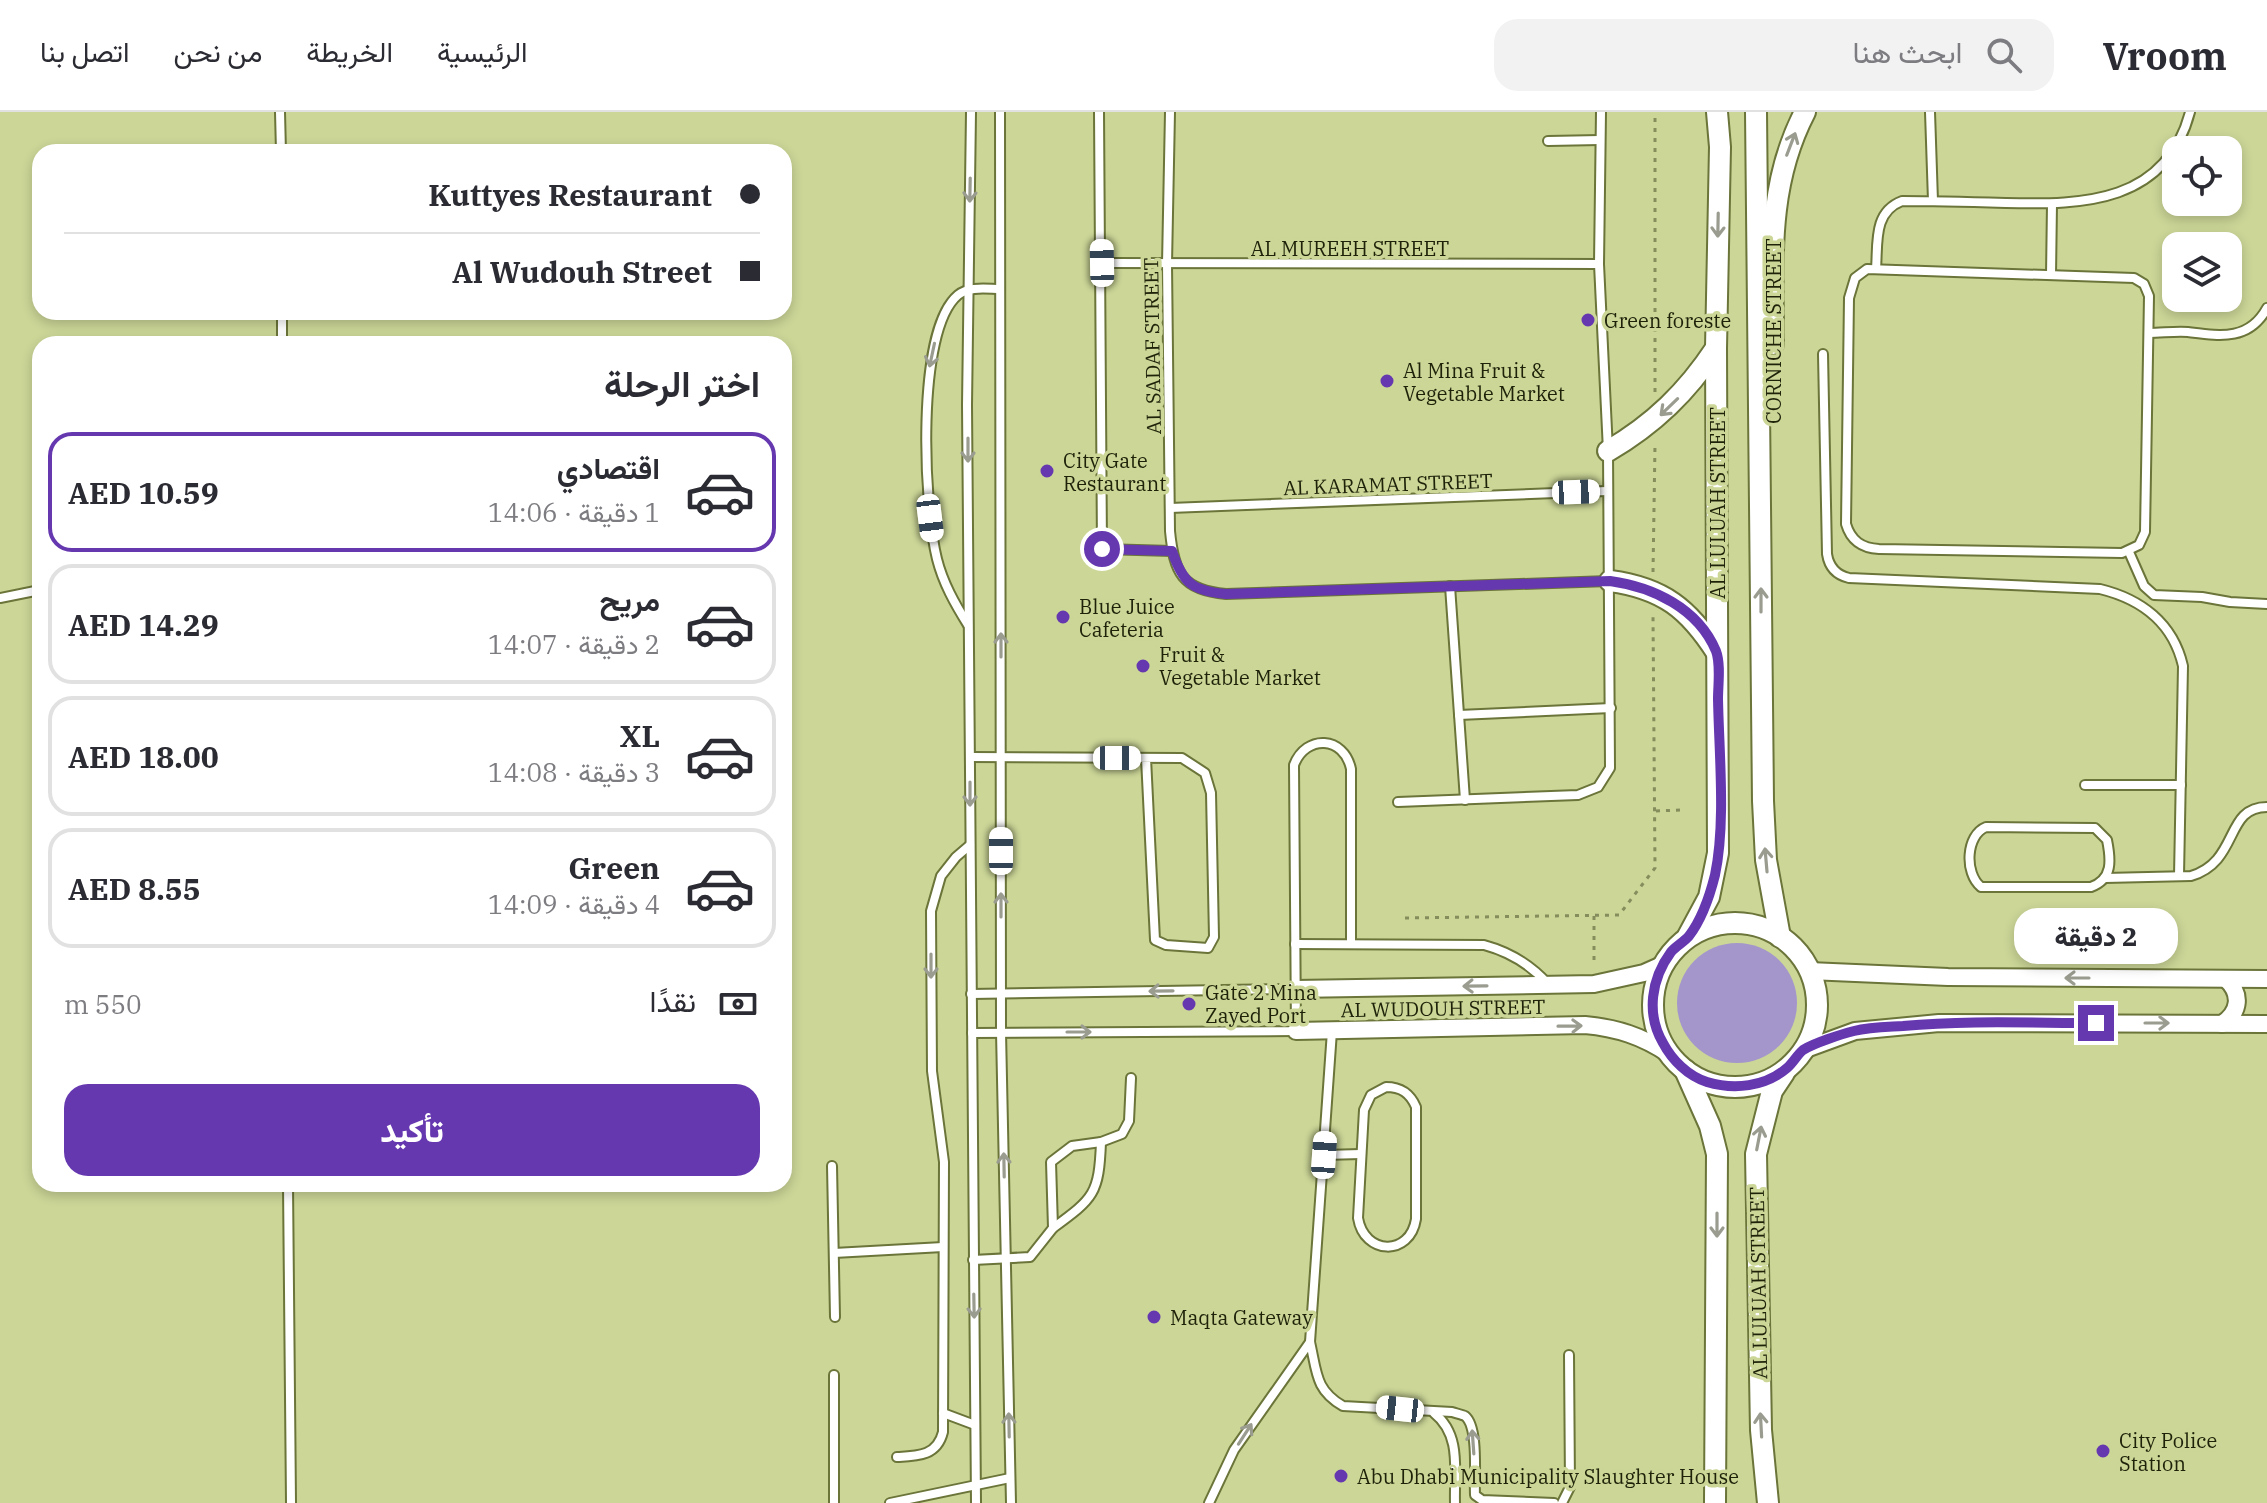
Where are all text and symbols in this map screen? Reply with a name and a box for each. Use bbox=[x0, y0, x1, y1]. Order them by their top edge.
search box bbox=[1494, 19, 2054, 91]
text: Vroom bbox=[2102, 31, 2227, 80]
text: ابحث هنا bbox=[1853, 32, 1962, 71]
text: اتصل بنا bbox=[40, 33, 129, 70]
text: من نحن bbox=[173, 33, 262, 70]
text: الخريطة bbox=[306, 33, 393, 70]
text: الرئيسية bbox=[437, 33, 527, 70]
icon: search bbox=[1982, 33, 2026, 77]
one-way arrow bbox=[1785, 132, 1799, 157]
map controls bbox=[2162, 136, 2242, 312]
button: locate bbox=[2162, 136, 2242, 216]
text: Kuttyes Restaurant bbox=[428, 175, 712, 214]
one-way arrow bbox=[962, 176, 978, 203]
one-way arrow bbox=[1710, 211, 1726, 238]
button: layers bbox=[2162, 232, 2242, 312]
street label: AL MUREEH STREET bbox=[1251, 235, 1449, 262]
street label: CORNICHE STREET bbox=[1760, 238, 1787, 424]
car bbox=[1090, 239, 1114, 287]
text: Al Wudouh Street bbox=[452, 252, 712, 291]
street label: AL SADAF STREET bbox=[1137, 257, 1167, 435]
place label: Green foreste bbox=[1604, 307, 1731, 334]
marker: Green foreste bbox=[1579, 311, 1597, 329]
one-way arrow bbox=[924, 341, 939, 367]
place label: Al Mina Fruit & Vegetable Market bbox=[1403, 357, 1565, 407]
text: اختر الرحلة bbox=[604, 360, 760, 407]
marker: Al Mina Fruit & Vegetable Market bbox=[1378, 372, 1396, 390]
one-way arrow bbox=[1659, 397, 1679, 416]
street label: AL LULUAH STREET bbox=[1704, 407, 1731, 599]
one-way arrow bbox=[960, 436, 976, 463]
place label: City Gate Restaurant bbox=[1063, 447, 1166, 497]
text: اقتصادي bbox=[557, 448, 660, 487]
icon: car bbox=[684, 456, 756, 528]
marker: City Gate Restaurant bbox=[1038, 462, 1056, 480]
street label: AL KARAMAT STREET bbox=[1283, 467, 1493, 501]
text: AED 10.59 bbox=[68, 473, 219, 512]
car bbox=[1552, 479, 1600, 505]
car bbox=[915, 493, 945, 543]
text: 1 دقيقة · 14:06 bbox=[488, 495, 660, 529]
route start bbox=[1084, 531, 1120, 567]
text: مريح bbox=[600, 580, 660, 619]
one-way arrow bbox=[1754, 587, 1769, 614]
icon: car bbox=[684, 588, 756, 660]
place label: Blue Juice Cafeteria bbox=[1079, 593, 1175, 643]
text: AED 14.29 bbox=[68, 605, 219, 644]
marker: Blue Juice Cafeteria bbox=[1054, 608, 1072, 626]
text: 2 دقيقة · 14:07 bbox=[488, 627, 660, 661]
one-way arrow bbox=[993, 632, 1009, 659]
place label: Fruit & Vegetable Market bbox=[1159, 641, 1321, 691]
marker: Fruit & Vegetable Market bbox=[1134, 657, 1152, 675]
text: XL bbox=[620, 716, 660, 755]
icon: car bbox=[684, 720, 756, 792]
text: AED 18.00 bbox=[68, 737, 219, 776]
car bbox=[1093, 746, 1141, 770]
text: 3 دقيقة · 14:08 bbox=[488, 755, 660, 789]
one-way arrow bbox=[962, 780, 978, 807]
car bbox=[989, 827, 1013, 875]
one-way arrow bbox=[1758, 847, 1773, 874]
text: Green bbox=[568, 848, 660, 887]
icon: car bbox=[684, 852, 756, 924]
text: AED 8.55 bbox=[68, 869, 201, 908]
text: 4 دقيقة · 14:09 bbox=[488, 887, 660, 921]
one-way arrow bbox=[993, 892, 1009, 919]
callout: 2 دقيقة bbox=[2014, 907, 2178, 963]
text: 2 دقيقة bbox=[2054, 919, 2138, 953]
one-way arrow bbox=[923, 952, 939, 979]
one-way arrow bbox=[2064, 970, 2091, 986]
one-way arrow bbox=[1462, 978, 1489, 994]
place label: Gate 2 Mina Zayed Port bbox=[1205, 979, 1317, 1029]
text: نقدًا bbox=[650, 981, 696, 1020]
icon: cash bbox=[716, 982, 760, 1026]
one-way arrow bbox=[1148, 983, 1175, 999]
text: 550 m bbox=[64, 987, 142, 1021]
street label: AL WUDOUH STREET bbox=[1340, 993, 1546, 1023]
marker: Gate 2 Mina Zayed Port bbox=[1180, 995, 1198, 1013]
route end bbox=[2078, 1005, 2114, 1041]
one-way arrow bbox=[2143, 1016, 2170, 1031]
one-way arrow bbox=[1556, 1018, 1583, 1033]
one-way arrow bbox=[1065, 1024, 1092, 1040]
button: تأكيد bbox=[64, 1084, 760, 1176]
one-way arrow bbox=[1752, 1125, 1767, 1151]
car bbox=[1310, 1130, 1338, 1180]
one-way arrow bbox=[996, 1152, 1012, 1179]
street label: AL LULUAH STREET bbox=[1743, 1187, 1773, 1379]
one-way arrow bbox=[1709, 1211, 1725, 1238]
one-way arrow bbox=[966, 1292, 982, 1319]
place label: Maqta Gateway bbox=[1170, 1304, 1313, 1331]
marker: Maqta Gateway bbox=[1145, 1308, 1163, 1326]
car bbox=[1375, 1395, 1425, 1423]
one-way arrow bbox=[1001, 1412, 1017, 1439]
one-way arrow bbox=[1754, 1412, 1769, 1439]
one-way arrow bbox=[1237, 1423, 1253, 1446]
place label: City Police Station bbox=[2119, 1427, 2217, 1477]
one-way arrow bbox=[1465, 1429, 1480, 1456]
marker: City Police Station bbox=[2094, 1442, 2112, 1460]
place label: Abu Dhabi Municipality Slaughter House bbox=[1357, 1463, 1739, 1490]
marker: Abu Dhabi Municipality Slaughter House bbox=[1332, 1467, 1350, 1485]

